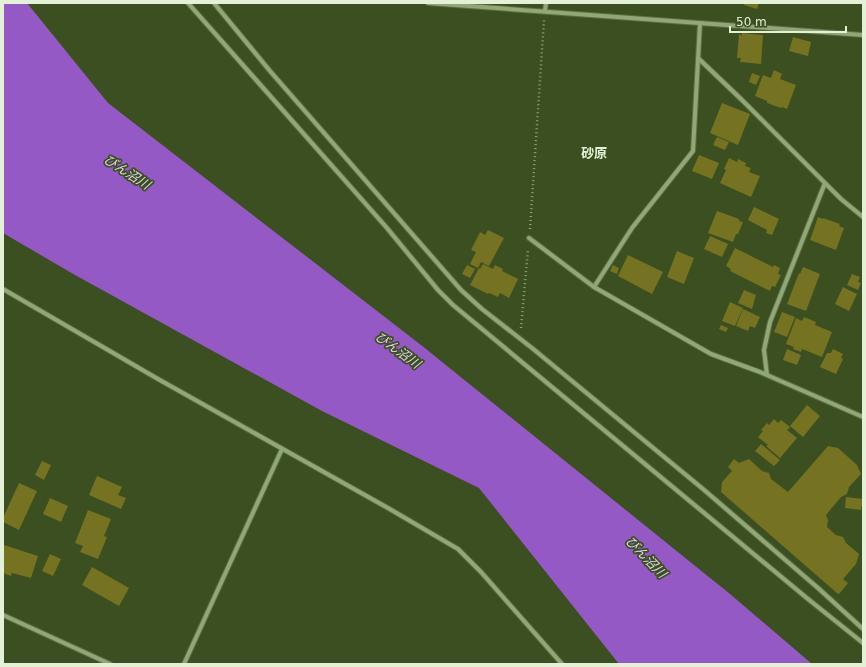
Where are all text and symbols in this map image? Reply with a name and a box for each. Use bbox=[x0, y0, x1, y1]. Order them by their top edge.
scale bar bbox=[730, 8, 846, 34]
text: 50 m bbox=[736, 15, 767, 29]
district label: 砂原 bbox=[581, 146, 607, 161]
water label: びん沼川 bbox=[101, 152, 155, 194]
water label: びん沼川 bbox=[373, 329, 425, 373]
water label: びん沼川 bbox=[623, 533, 671, 582]

